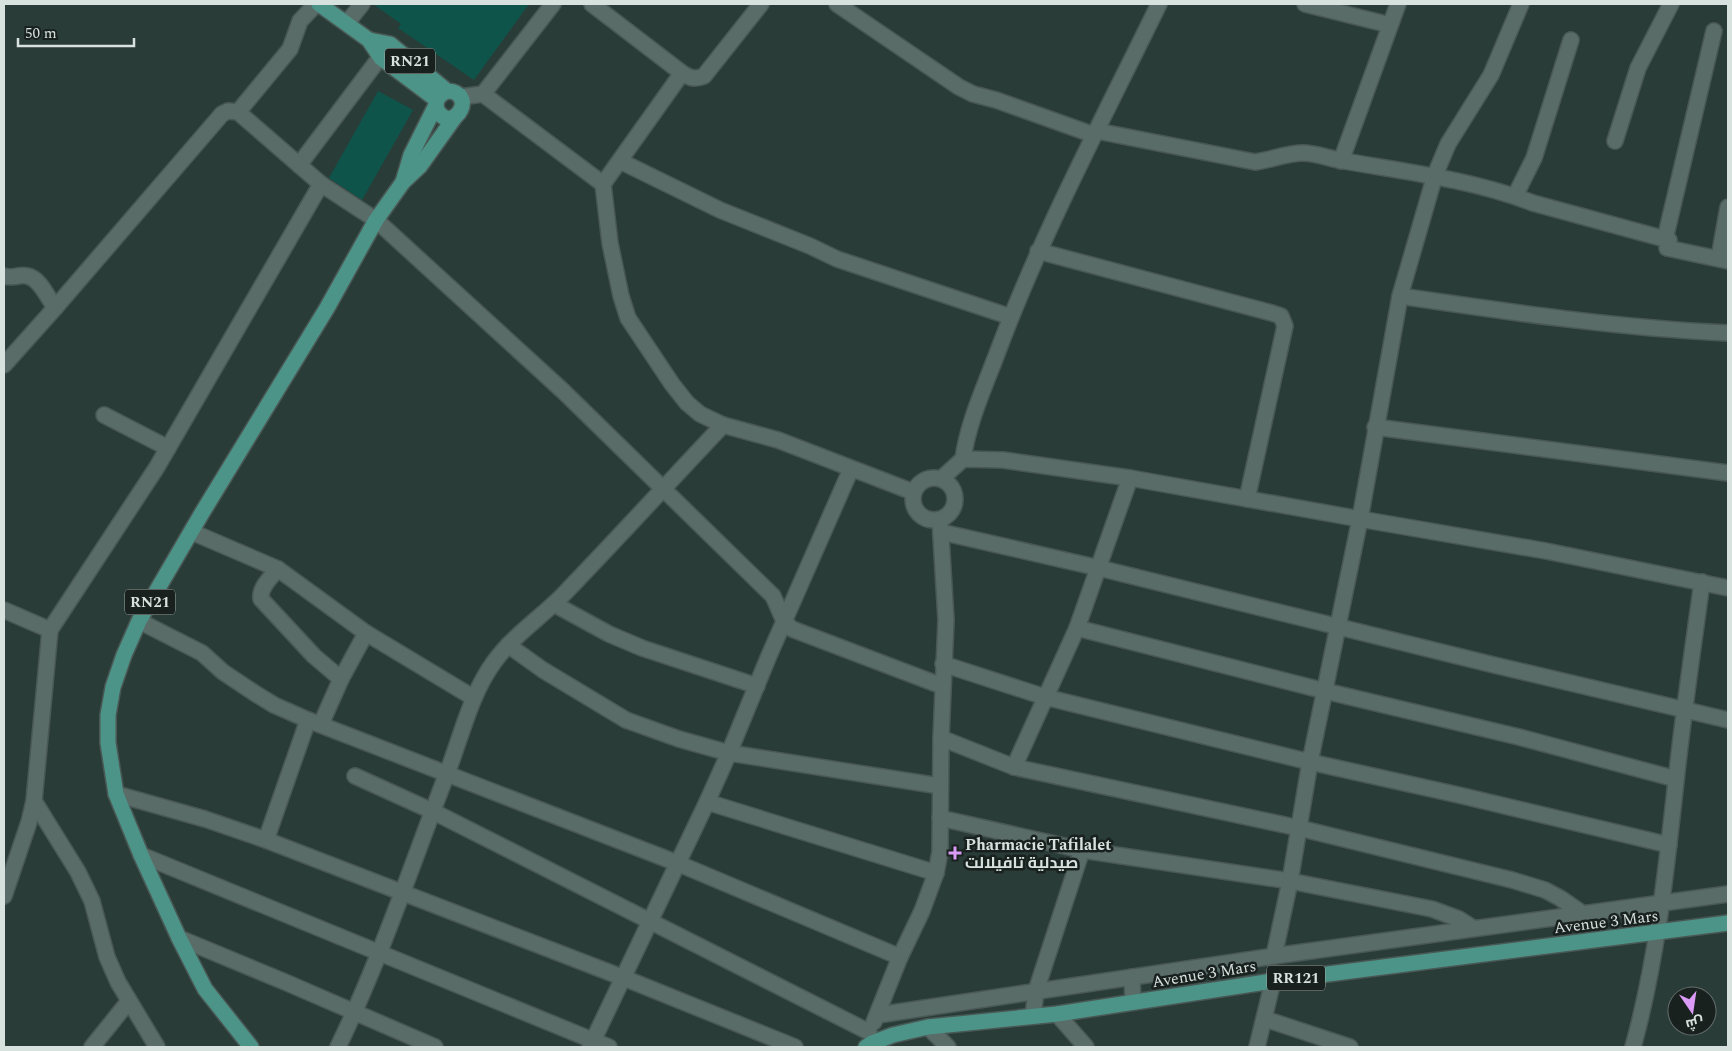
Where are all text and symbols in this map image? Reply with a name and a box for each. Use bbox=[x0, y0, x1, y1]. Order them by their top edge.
scale bar bbox=[18, 15, 134, 47]
text: 50 m bbox=[25, 22, 57, 45]
road number: RN21 bbox=[385, 48, 435, 74]
road number: RN21 bbox=[125, 590, 175, 614]
place label: Pharmacie Tafilalet صيدلية تافيلالت bbox=[965, 833, 1111, 875]
marker: Pharmacie Tafilalet صيدلية تافيلالت bbox=[949, 847, 961, 859]
street label: Avenue 3 Mars bbox=[1552, 904, 1660, 940]
street label: Avenue 3 Mars bbox=[1150, 954, 1258, 994]
road number: RR121 bbox=[1267, 966, 1325, 990]
north arrow bbox=[1667, 986, 1717, 1036]
text: ش bbox=[1684, 1011, 1706, 1035]

